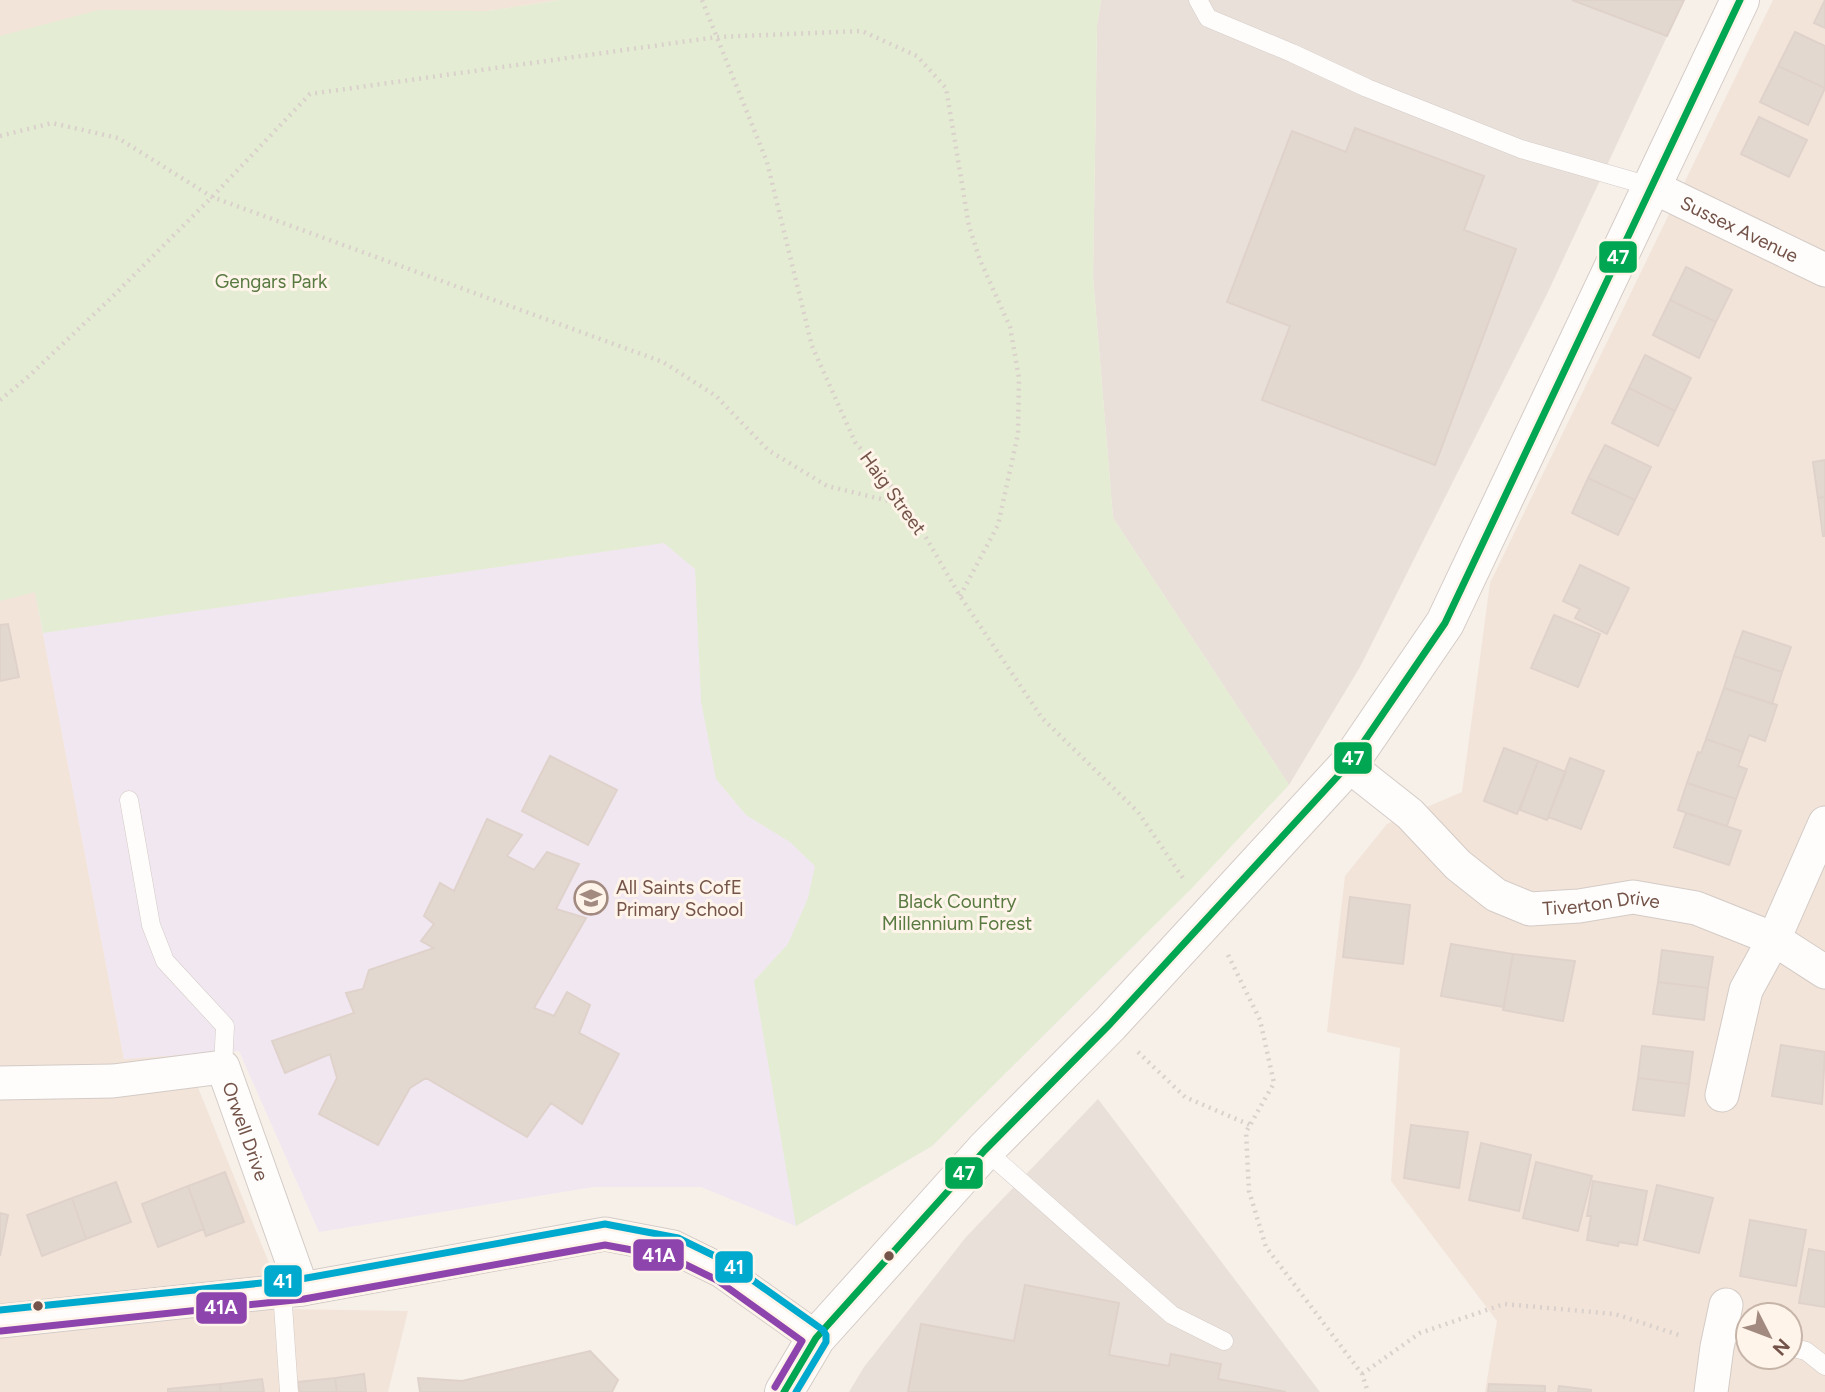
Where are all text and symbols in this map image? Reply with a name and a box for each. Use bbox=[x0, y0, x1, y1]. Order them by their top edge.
street label: Sussex Avenue bbox=[1677, 190, 1802, 267]
line badge: 47 bbox=[1598, 240, 1638, 274]
text: 47 bbox=[1607, 246, 1629, 269]
park label: Gengars Park bbox=[215, 270, 328, 293]
street label: Haig Street bbox=[855, 447, 931, 539]
line badge: 47 bbox=[1333, 741, 1373, 775]
text: 47 bbox=[1342, 747, 1364, 770]
place label: All Saints CofE Primary School bbox=[616, 876, 744, 921]
school or university icon: All Saints CofE Primary School bbox=[572, 879, 610, 917]
street label: Tiverton Drive bbox=[1542, 885, 1662, 920]
park label: Black Country Millennium Forest bbox=[882, 890, 1032, 935]
street label: Orwell Drive bbox=[218, 1079, 274, 1184]
line badge: 47 bbox=[944, 1156, 984, 1190]
text: 47 bbox=[953, 1162, 975, 1185]
line badge: 41A bbox=[632, 1238, 685, 1272]
text: 41A bbox=[642, 1244, 676, 1267]
unlabelled marker bbox=[882, 1249, 896, 1263]
line badge: 41 bbox=[714, 1250, 754, 1284]
text: 41 bbox=[724, 1256, 744, 1279]
line badge: 41 bbox=[263, 1264, 303, 1298]
text: 41 bbox=[273, 1270, 293, 1293]
line badge: 41A bbox=[195, 1291, 248, 1325]
text: 41A bbox=[204, 1296, 238, 1319]
unlabelled marker bbox=[31, 1299, 45, 1313]
north arrow bbox=[1734, 1301, 1804, 1371]
text: N bbox=[1768, 1334, 1795, 1360]

